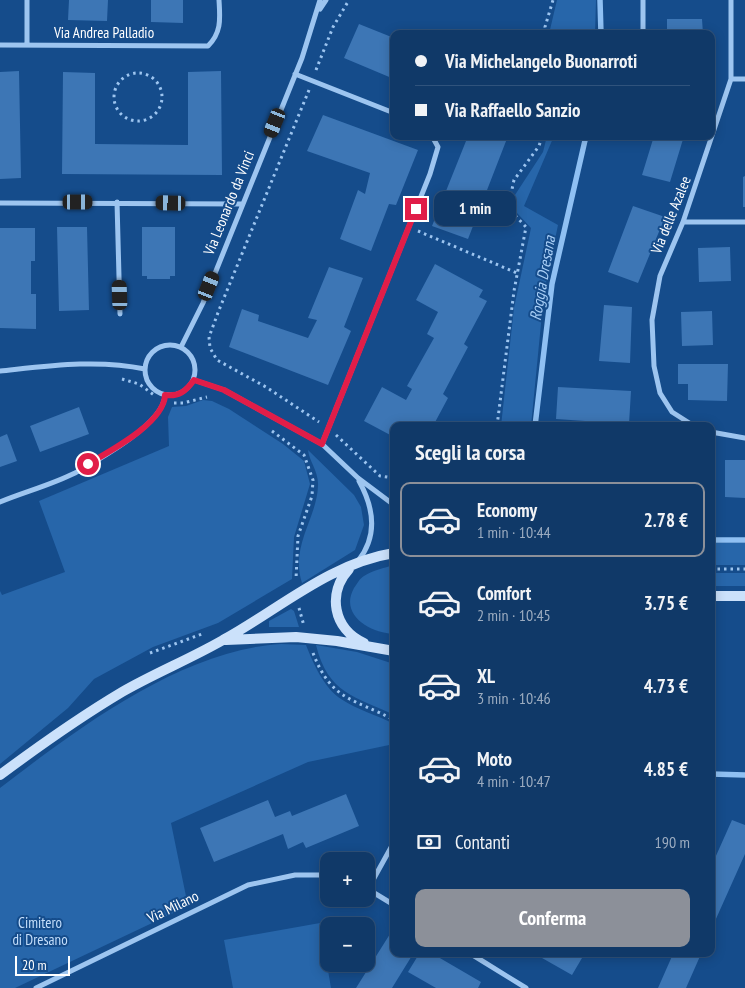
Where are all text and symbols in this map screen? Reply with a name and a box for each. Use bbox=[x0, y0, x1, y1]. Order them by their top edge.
street label: Via Andrea Palladio bbox=[53, 23, 154, 42]
text: Via Michelangelo Buonarroti bbox=[445, 49, 637, 73]
text: Via Raffaello Sanzio bbox=[445, 98, 580, 122]
car bbox=[262, 106, 287, 140]
street label: Via Leonardo da Vinci bbox=[199, 148, 258, 259]
street label: Via delle Azalee bbox=[646, 173, 695, 257]
callout: 1 min bbox=[434, 192, 516, 226]
car bbox=[63, 195, 93, 210]
car bbox=[155, 195, 186, 211]
route end bbox=[405, 198, 427, 220]
text: 1 min bbox=[459, 198, 491, 218]
water label: Roggia Dresana bbox=[525, 233, 560, 322]
car bbox=[196, 269, 221, 303]
car bbox=[111, 280, 128, 310]
text: Scegli la corsa bbox=[415, 438, 525, 466]
route start bbox=[77, 453, 99, 475]
icon: car bbox=[417, 497, 462, 542]
text: Economy bbox=[477, 498, 537, 522]
text: 2.78 € bbox=[644, 508, 688, 532]
text: 1 min · 10:44 bbox=[477, 522, 551, 542]
icon: car bbox=[417, 580, 462, 625]
text: Comfort bbox=[477, 581, 531, 605]
text: 3.75 € bbox=[644, 591, 688, 615]
text: 2 min · 10:45 bbox=[477, 605, 551, 625]
icon: car bbox=[417, 663, 462, 708]
text: XL bbox=[477, 664, 495, 688]
text: 4.73 € bbox=[644, 674, 688, 698]
text: 3 min · 10:46 bbox=[477, 688, 551, 708]
icon: car bbox=[417, 746, 462, 791]
text: Moto bbox=[477, 747, 512, 771]
text: 4.85 € bbox=[644, 757, 688, 781]
text: 4 min · 10:47 bbox=[477, 771, 551, 791]
icon: cash bbox=[415, 828, 443, 856]
text: Contanti bbox=[455, 830, 510, 854]
text: 190 m bbox=[655, 832, 690, 852]
map controls bbox=[320, 852, 375, 972]
button: + bbox=[320, 852, 375, 907]
street label: Via Milano bbox=[143, 886, 202, 928]
button: Conferma bbox=[415, 889, 690, 947]
park label: Cimitero di Dresano bbox=[12, 913, 68, 949]
button: − bbox=[320, 917, 375, 972]
scale bar bbox=[15, 953, 70, 976]
text: 20 m bbox=[22, 956, 47, 974]

